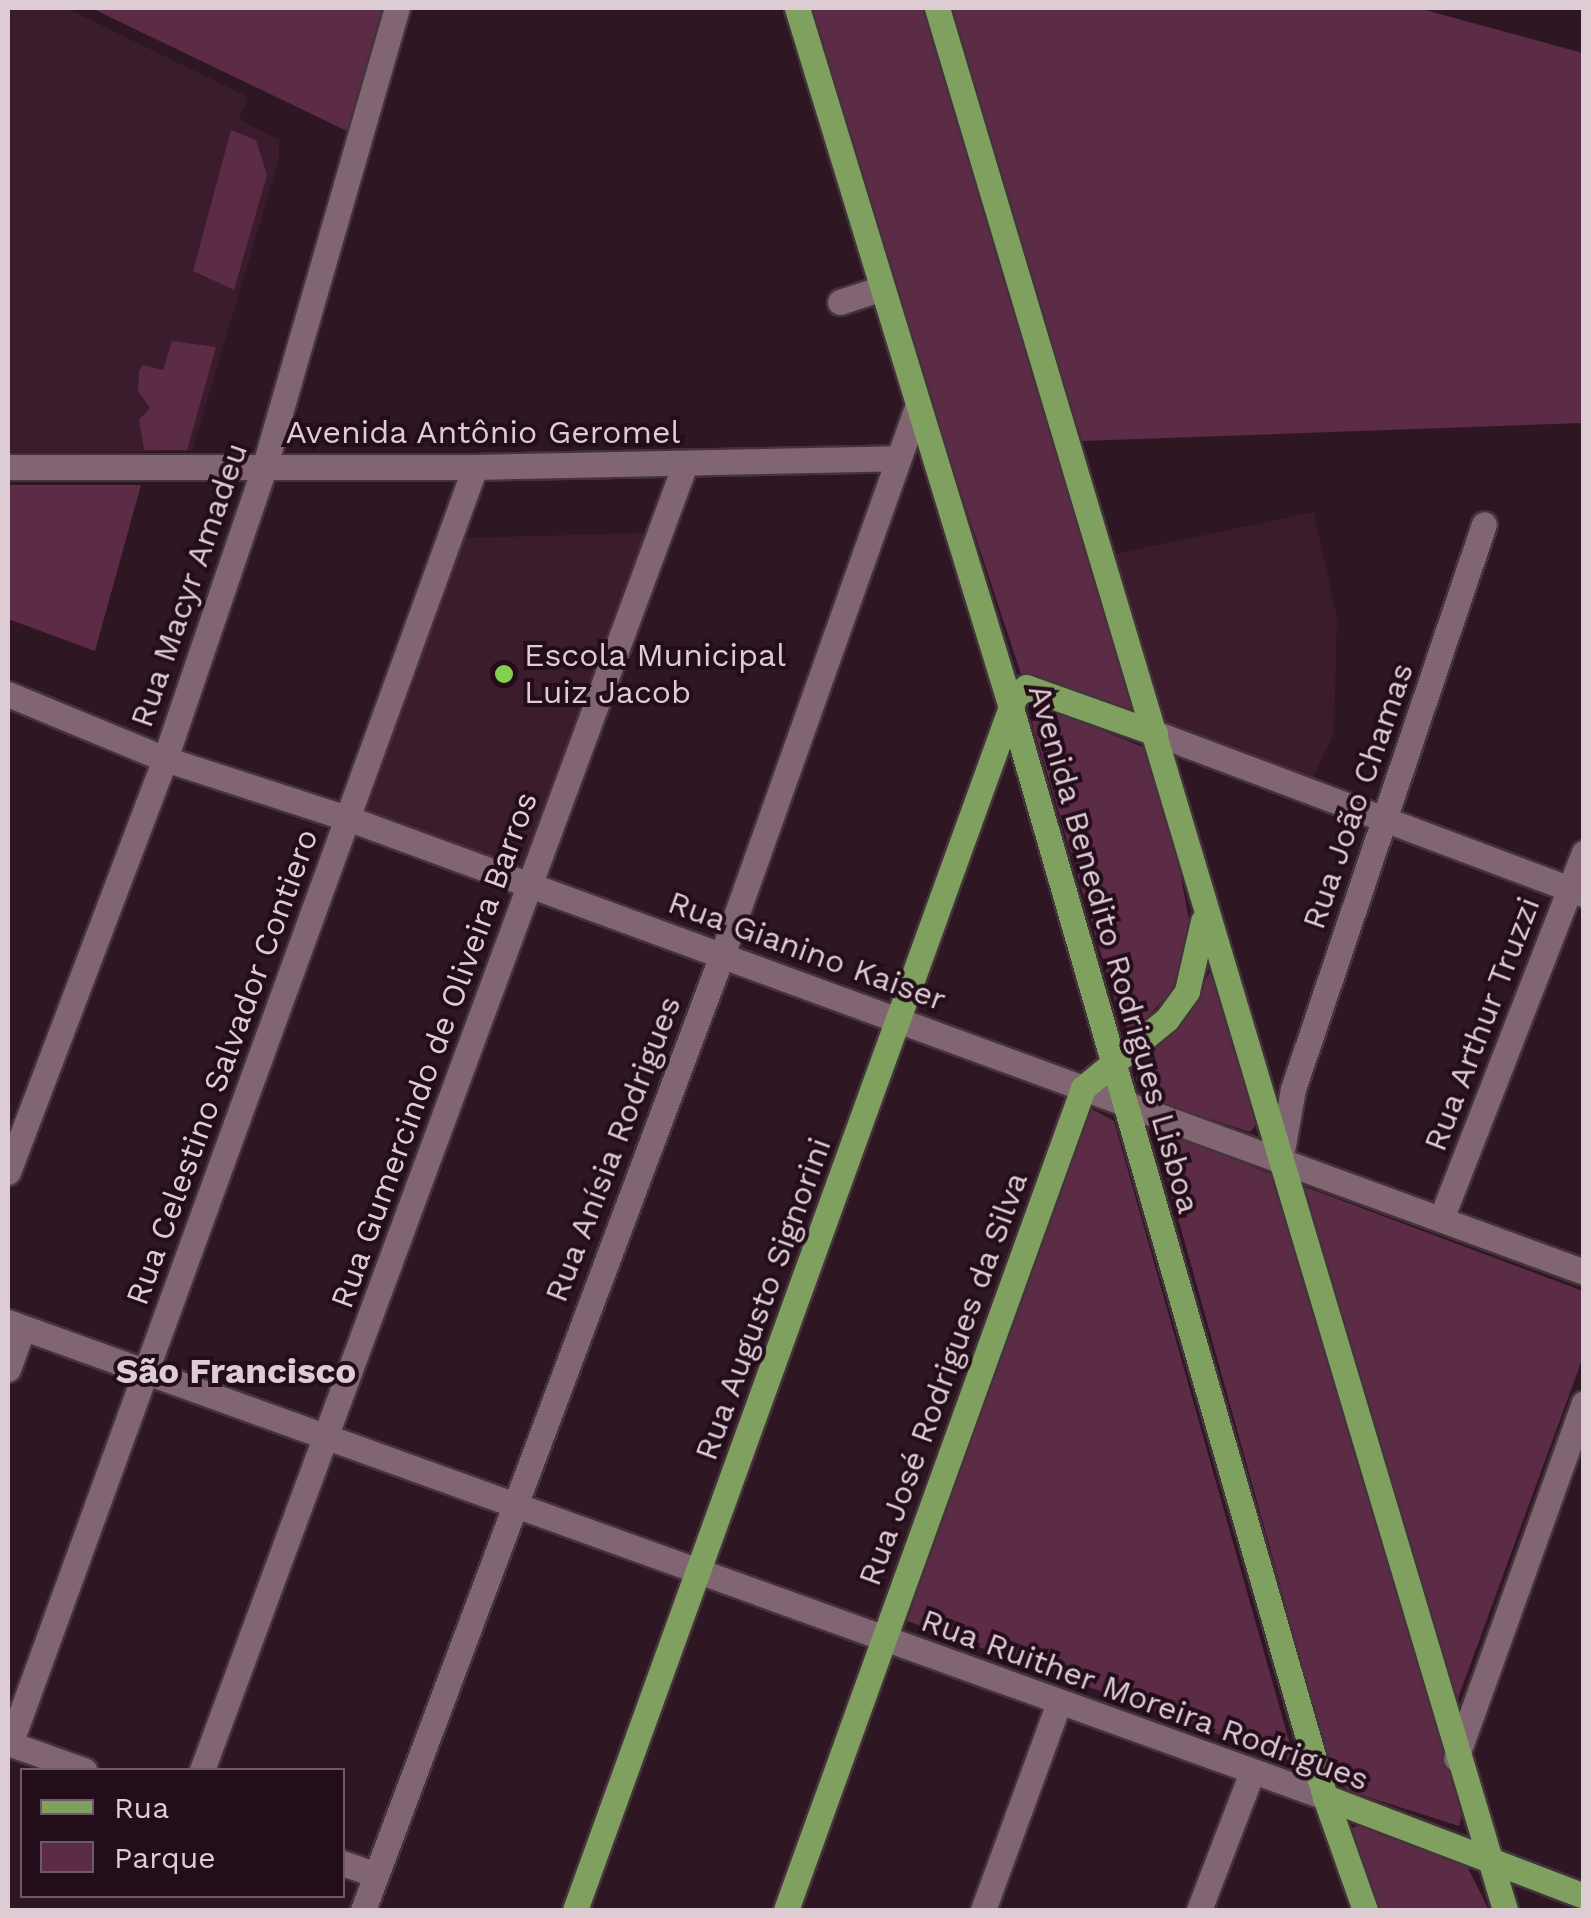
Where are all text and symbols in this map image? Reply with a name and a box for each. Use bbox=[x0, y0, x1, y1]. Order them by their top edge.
street label: Avenida Antônio Geromel bbox=[285, 413, 681, 451]
street label: Rua Macyr Amadeu bbox=[122, 437, 256, 733]
place label: Escola Municipal Luiz Jacob bbox=[524, 637, 787, 712]
street label: Rua João Chamas bbox=[1294, 657, 1422, 935]
marker: Escola Municipal Luiz Jacob bbox=[493, 663, 515, 685]
street label: Avenida Benedito Rodrigues Lisboa bbox=[1020, 680, 1208, 1218]
street label: Rua Gumercindo de Oliveira Barros bbox=[322, 786, 546, 1314]
street label: Rua Celestino Salvador Contiero bbox=[118, 823, 326, 1311]
street label: Rua Gianino Kaiser bbox=[663, 883, 951, 1019]
street label: Rua Arthur Truzzi bbox=[1415, 890, 1549, 1158]
street label: Rua Anísia Rodrigues bbox=[536, 989, 690, 1309]
street label: Rua Augusto Signorini bbox=[686, 1132, 840, 1466]
street label: Rua José Rodrigues da Silva bbox=[850, 1166, 1036, 1592]
district label: São Francisco bbox=[116, 1350, 356, 1392]
street label: Rua Ruither Moreira Rodrigues bbox=[915, 1601, 1375, 1799]
legend bbox=[20, 1768, 345, 1898]
text: Rua bbox=[114, 1790, 169, 1825]
text: Parque bbox=[114, 1840, 216, 1875]

